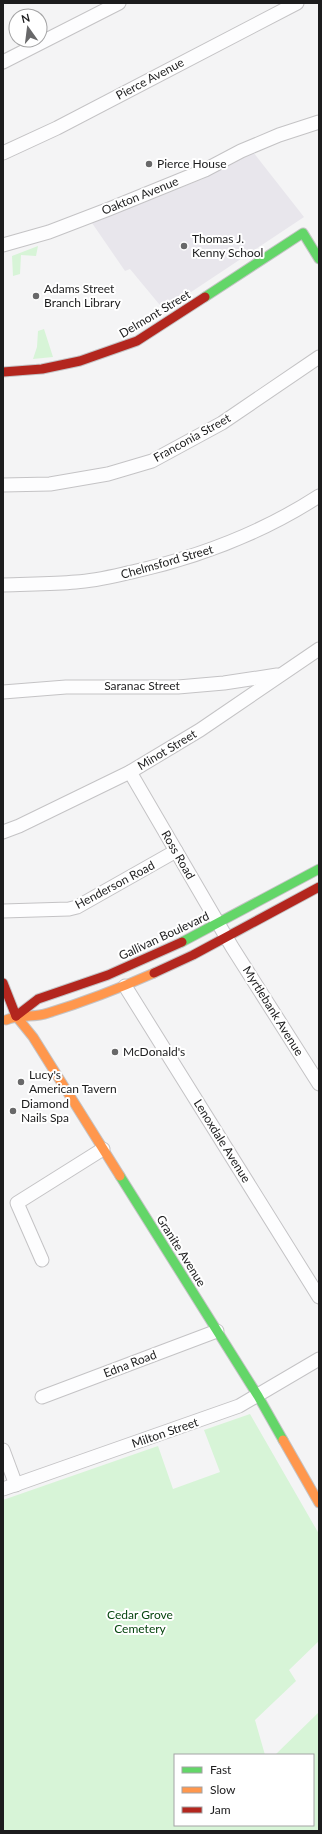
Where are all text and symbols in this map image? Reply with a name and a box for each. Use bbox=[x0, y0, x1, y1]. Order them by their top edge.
north arrow bbox=[8, 8, 48, 48]
text: N bbox=[20, 10, 31, 25]
street label: Pierce Avenue bbox=[113, 54, 186, 103]
place label: Pierce House bbox=[157, 156, 227, 171]
marker: Pierce House bbox=[144, 159, 154, 169]
street label: Oakton Avenue bbox=[99, 173, 180, 218]
place label: Thomas J. Kenny School bbox=[192, 231, 263, 260]
marker: Thomas J. Kenny School bbox=[179, 241, 189, 251]
place label: Adams Street Branch Library bbox=[44, 281, 121, 310]
street label: Delmont Street bbox=[116, 286, 194, 341]
marker: Adams Street Branch Library bbox=[31, 291, 41, 301]
street label: Franconia Street bbox=[151, 410, 234, 465]
street label: Chelmsford Street bbox=[119, 541, 215, 582]
street label: Saranac Street bbox=[104, 678, 181, 693]
street label: Minot Street bbox=[134, 726, 200, 773]
street label: Ross Road bbox=[158, 828, 198, 882]
street label: Henderson Road bbox=[72, 857, 157, 912]
street label: Gallivan Boulevard bbox=[116, 908, 211, 963]
street label: Myrtlebank Avenue bbox=[240, 963, 307, 1058]
place label: McDonald's bbox=[123, 1044, 185, 1059]
marker: McDonald's bbox=[110, 1047, 120, 1057]
place label: Lucy's American Tavern bbox=[29, 1067, 117, 1096]
marker: Lucy's American Tavern bbox=[16, 1077, 26, 1087]
place label: Diamond Nails Spa bbox=[21, 1096, 69, 1125]
street label: Lenoxdale Avenue bbox=[191, 1096, 254, 1185]
marker: Diamond Nails Spa bbox=[8, 1106, 18, 1116]
street label: Granite Avenue bbox=[153, 1212, 209, 1289]
street label: Edna Road bbox=[101, 1347, 159, 1381]
street label: Milton Street bbox=[130, 1414, 201, 1451]
park label: Cedar Grove Cemetery bbox=[107, 1607, 173, 1636]
legend bbox=[174, 1754, 314, 1826]
text: Fast bbox=[210, 1762, 232, 1777]
text: Slow bbox=[210, 1782, 236, 1797]
text: Jam bbox=[210, 1802, 231, 1817]

